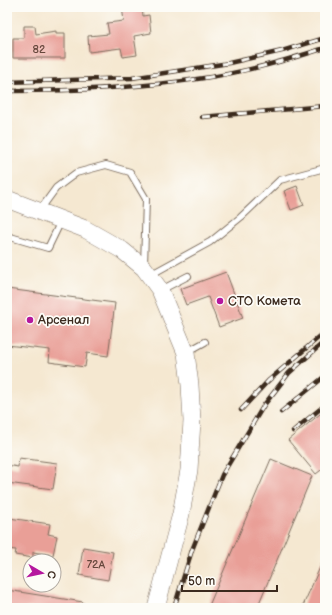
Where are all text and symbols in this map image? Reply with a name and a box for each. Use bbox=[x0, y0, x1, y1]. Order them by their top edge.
house number: 82 bbox=[33, 43, 46, 56]
place label: СТО Комета bbox=[228, 293, 301, 309]
marker: СТО Комета bbox=[215, 296, 225, 306]
place label: Арсенал bbox=[37, 312, 89, 328]
marker: Арсенал bbox=[25, 315, 35, 325]
north arrow bbox=[22, 553, 62, 593]
house number: 72А bbox=[87, 558, 106, 571]
scale bar bbox=[182, 567, 277, 593]
text: С bbox=[44, 570, 58, 580]
text: 50 m bbox=[188, 574, 215, 589]

